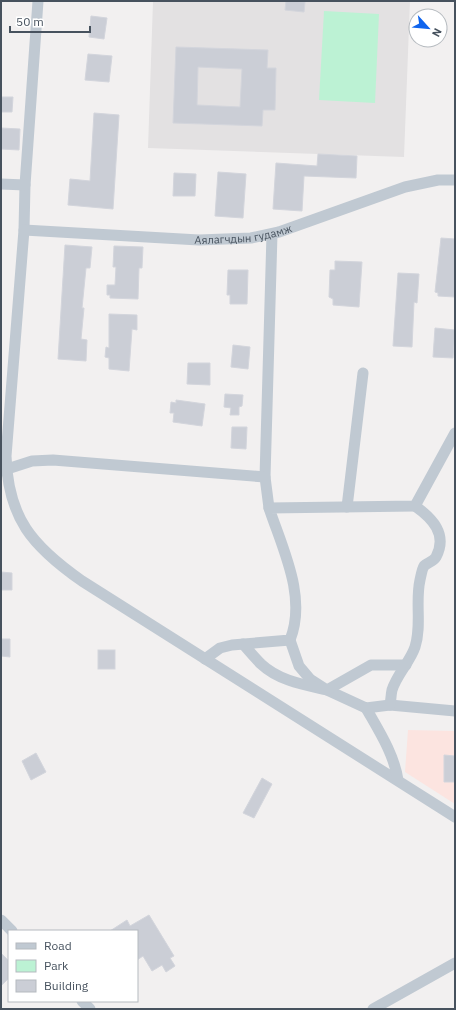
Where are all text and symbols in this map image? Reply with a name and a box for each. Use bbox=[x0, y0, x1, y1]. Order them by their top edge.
scale bar bbox=[10, 8, 90, 34]
north arrow bbox=[408, 8, 448, 48]
text: 50 m bbox=[16, 14, 44, 29]
text: N bbox=[429, 26, 445, 39]
street label: Аялагчдын гудамж bbox=[194, 221, 294, 247]
legend bbox=[8, 930, 138, 1002]
text: Road bbox=[44, 938, 72, 953]
text: Park bbox=[44, 958, 69, 973]
text: Building bbox=[44, 978, 89, 993]

